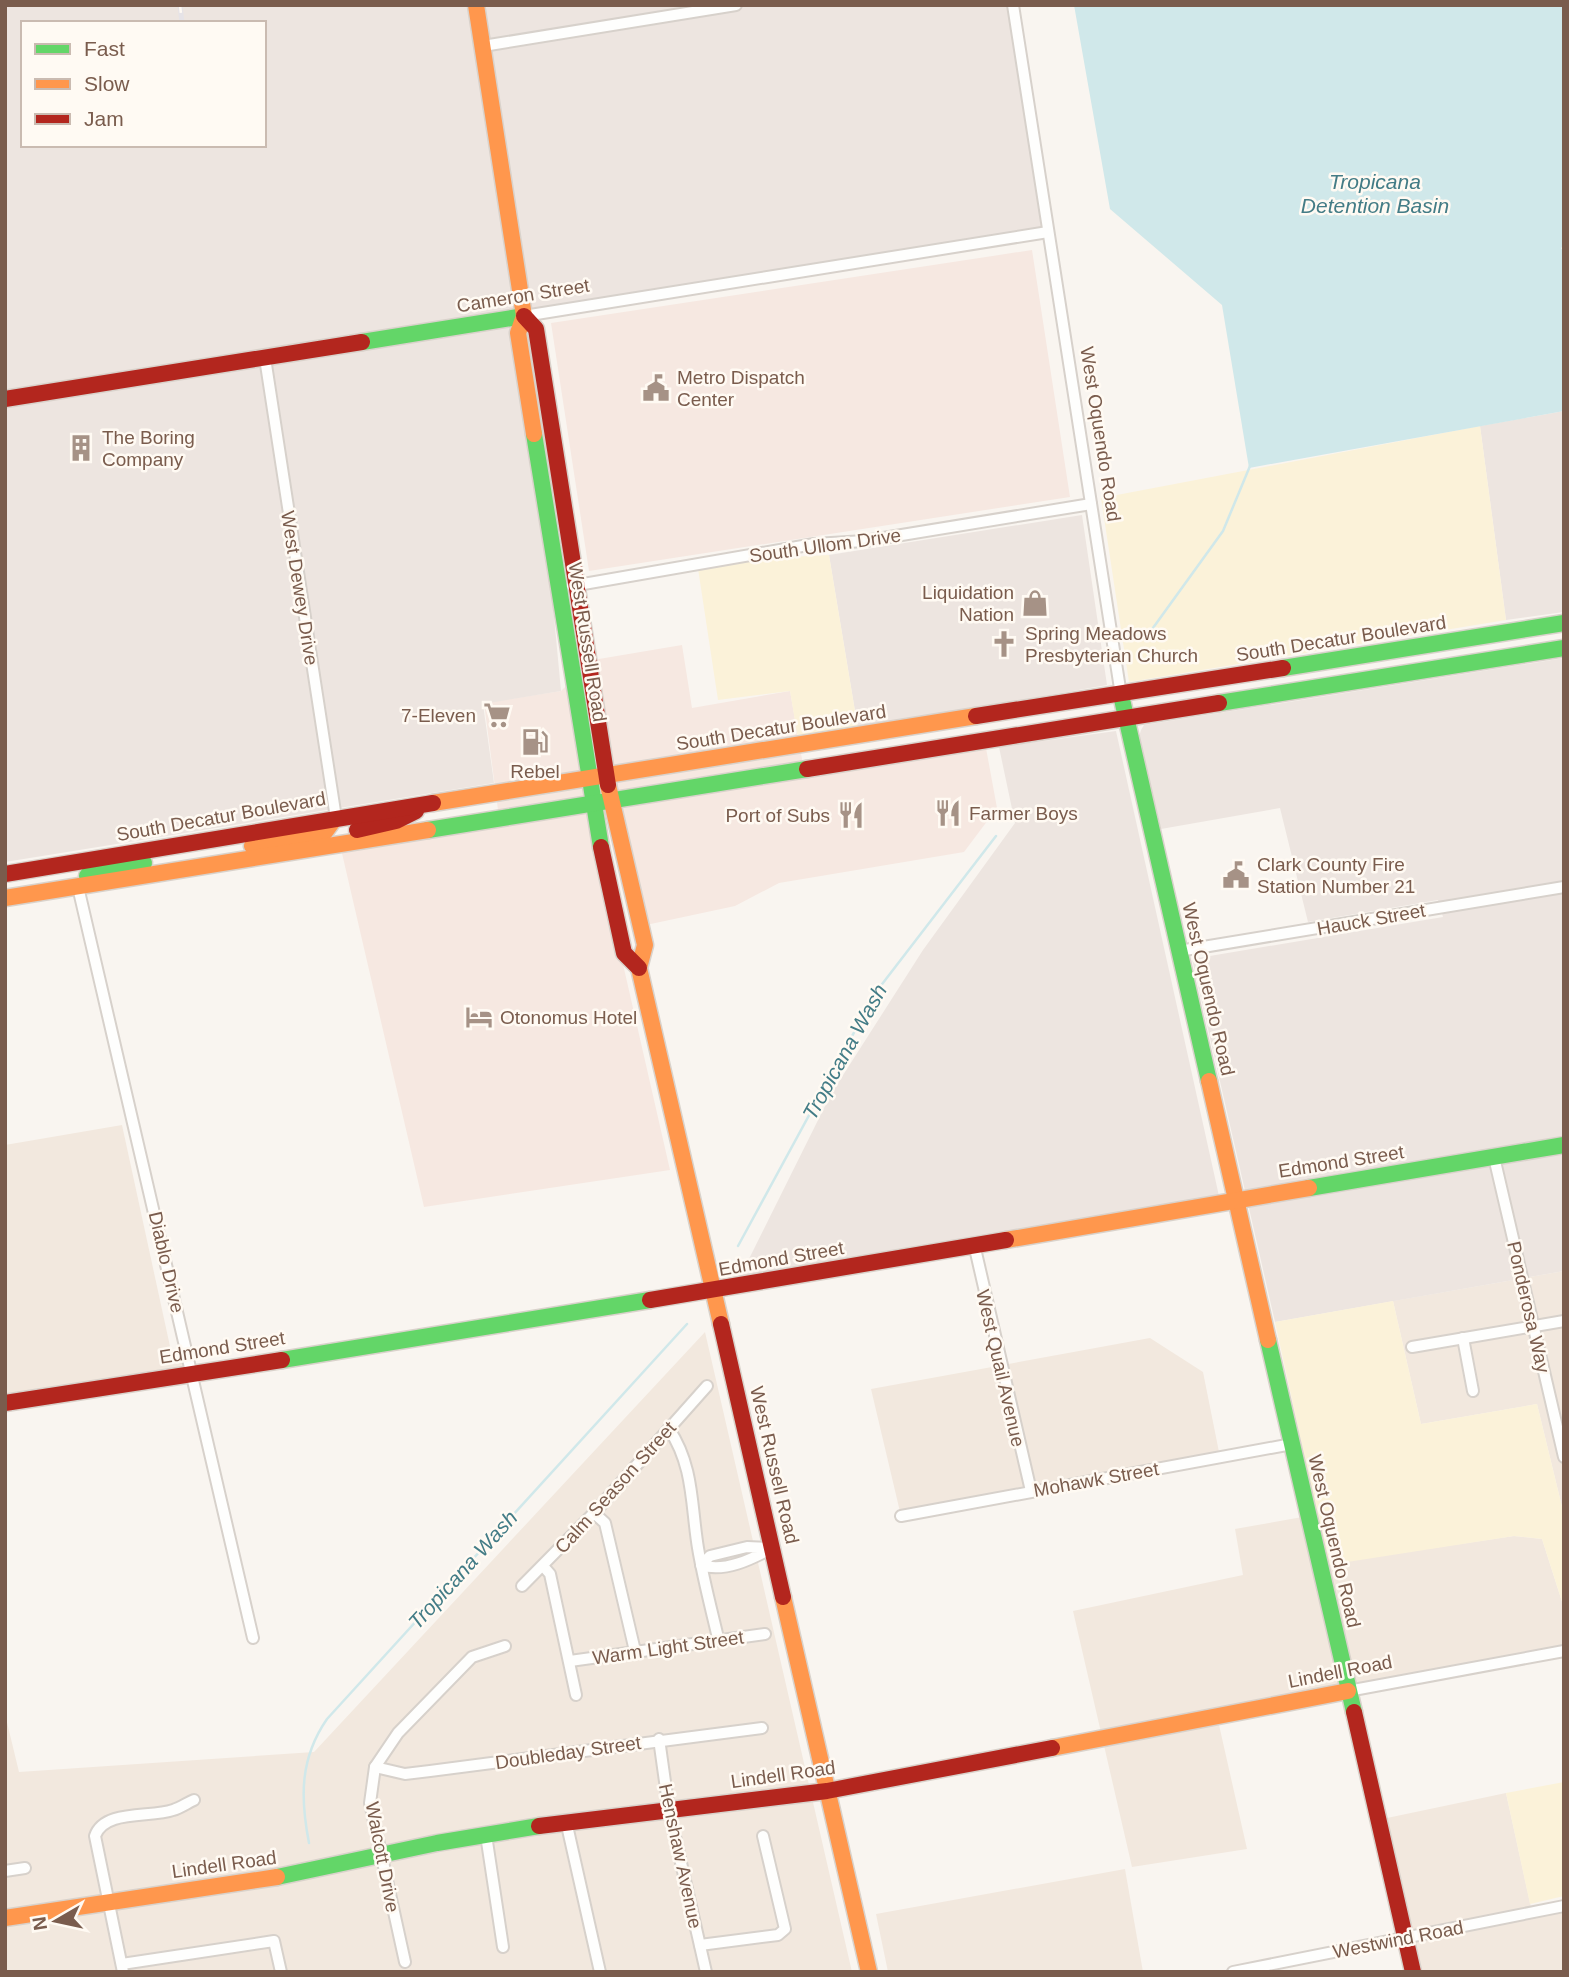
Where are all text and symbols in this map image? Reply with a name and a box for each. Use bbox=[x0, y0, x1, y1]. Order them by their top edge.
legend bbox=[21, 21, 266, 147]
text: Fast bbox=[84, 37, 125, 60]
text: Slow bbox=[84, 72, 130, 95]
text: Jam bbox=[84, 107, 124, 130]
water label: Tropicana Detention Basin bbox=[1301, 170, 1449, 217]
street label: Cameron Street bbox=[455, 275, 592, 316]
street label: West Oquendo Road bbox=[1076, 345, 1125, 523]
place label: Metro Dispatch Center bbox=[677, 367, 805, 410]
public building icon: Metro Dispatch Center bbox=[641, 373, 671, 403]
place label: The Boring Company bbox=[102, 427, 195, 470]
building icon: The Boring Company bbox=[66, 433, 96, 463]
street label: West Dewey Drive bbox=[277, 509, 322, 667]
street label: South Ullom Drive bbox=[748, 524, 902, 567]
street label: West Russell Road bbox=[565, 561, 610, 723]
place label: Liquidation Nation bbox=[922, 582, 1014, 625]
shop icon: Liquidation Nation bbox=[1020, 588, 1050, 618]
street label: South Decatur Boulevard bbox=[1235, 612, 1448, 665]
place label: Spring Meadows Presbyterian Church bbox=[1025, 623, 1198, 666]
church icon: Spring Meadows Presbyterian Church bbox=[989, 629, 1019, 659]
supermarket icon: 7-Eleven bbox=[482, 700, 512, 730]
street label: South Decatur Boulevard bbox=[675, 701, 888, 754]
place label: 7-Eleven bbox=[401, 705, 476, 726]
fuel station icon: Rebel bbox=[520, 727, 550, 757]
place label: Rebel bbox=[510, 761, 560, 782]
street label: South Decatur Boulevard bbox=[115, 788, 327, 845]
restaurant icon: Farmer Boys bbox=[933, 798, 963, 828]
restaurant icon: Port of Subs bbox=[836, 800, 866, 830]
place label: Farmer Boys bbox=[969, 803, 1078, 824]
place label: Port of Subs bbox=[725, 805, 830, 826]
place label: Clark County Fire Station Number 21 bbox=[1257, 854, 1415, 897]
public building icon: Clark County Fire Station Number 21 bbox=[1221, 860, 1251, 890]
street label: Hauck Street bbox=[1315, 899, 1428, 939]
street label: West Oquendo Road bbox=[1178, 900, 1239, 1078]
water label: Tropicana Wash bbox=[798, 980, 891, 1123]
hotel icon: Otonomus Hotel bbox=[464, 1002, 494, 1032]
place label: Otonomus Hotel bbox=[500, 1007, 637, 1028]
street label: Edmond Street bbox=[1277, 1141, 1406, 1182]
street label: Diablo Drive bbox=[145, 1209, 188, 1315]
street label: Edmond Street bbox=[717, 1237, 846, 1280]
street label: Ponderosa Way bbox=[1503, 1239, 1554, 1375]
street label: West Quail Avenue bbox=[972, 1287, 1029, 1449]
street label: Edmond Street bbox=[158, 1327, 287, 1368]
street label: West Russell Road bbox=[746, 1384, 803, 1546]
street label: Calm Season Street bbox=[551, 1417, 681, 1558]
street label: West Oquendo Road bbox=[1304, 1452, 1365, 1630]
street label: Mohawk Street bbox=[1032, 1458, 1161, 1501]
water label: Tropicana Wash bbox=[404, 1506, 522, 1633]
street label: Warm Light Street bbox=[591, 1626, 746, 1668]
street label: Lindell Road bbox=[1286, 1651, 1394, 1692]
street label: Doubleday Street bbox=[494, 1732, 643, 1773]
street label: Lindell Road bbox=[729, 1757, 837, 1792]
street label: Henshaw Avenue bbox=[655, 1782, 706, 1930]
street label: Walcott Drive bbox=[361, 1800, 404, 1914]
street label: Lindell Road bbox=[170, 1847, 278, 1882]
north arrow bbox=[21, 1886, 91, 1956]
text: N bbox=[28, 1915, 51, 1932]
street label: Westwind Road bbox=[1331, 1917, 1465, 1962]

